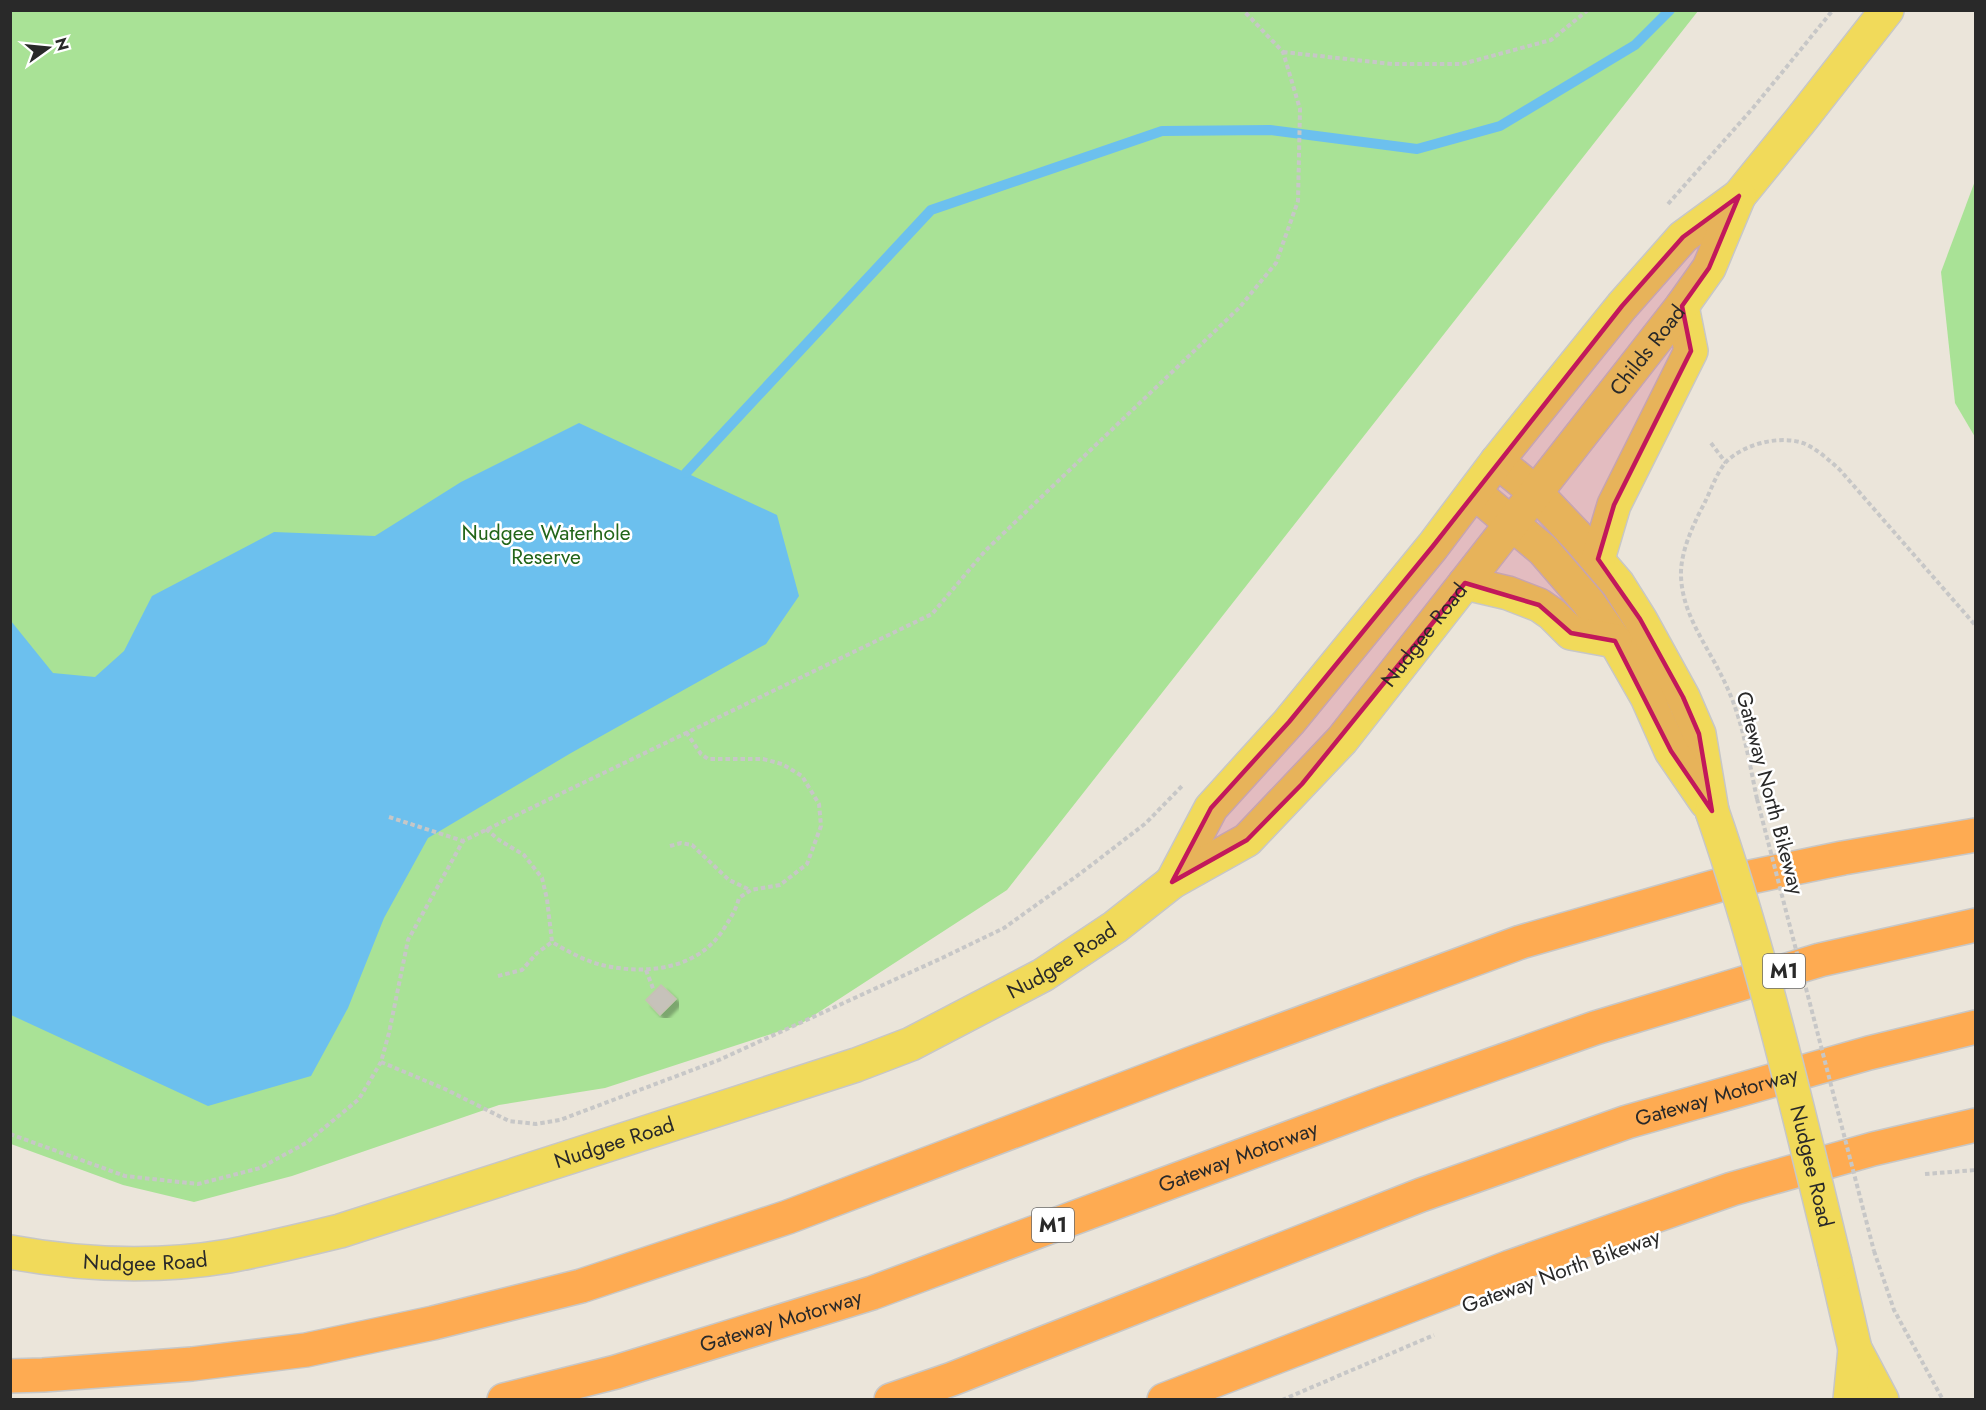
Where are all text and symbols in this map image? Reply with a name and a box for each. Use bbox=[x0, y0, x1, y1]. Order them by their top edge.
north arrow bbox=[18, 18, 78, 78]
text: N bbox=[49, 35, 75, 53]
street label: Childs Road bbox=[1602, 298, 1692, 402]
park label: Nudgee Waterhole Reserve bbox=[461, 518, 631, 572]
street label: Nudgee Road bbox=[1374, 577, 1474, 693]
street label: Gateway North Bikeway bbox=[1728, 688, 1812, 899]
street label: Nudgee Road bbox=[1001, 915, 1122, 1006]
road number: M1 bbox=[1763, 954, 1805, 988]
street label: Gateway Motorway bbox=[1632, 1059, 1802, 1134]
street label: Nudgee Road bbox=[1782, 1102, 1841, 1230]
street label: Nudgee Road bbox=[550, 1109, 678, 1176]
street label: Gateway Motorway bbox=[1154, 1113, 1323, 1200]
road number: M1 bbox=[1032, 1208, 1074, 1242]
street label: Gateway North Bikeway bbox=[1458, 1221, 1665, 1321]
street label: Nudgee Road bbox=[82, 1244, 209, 1279]
street label: Gateway Motorway bbox=[696, 1282, 866, 1360]

